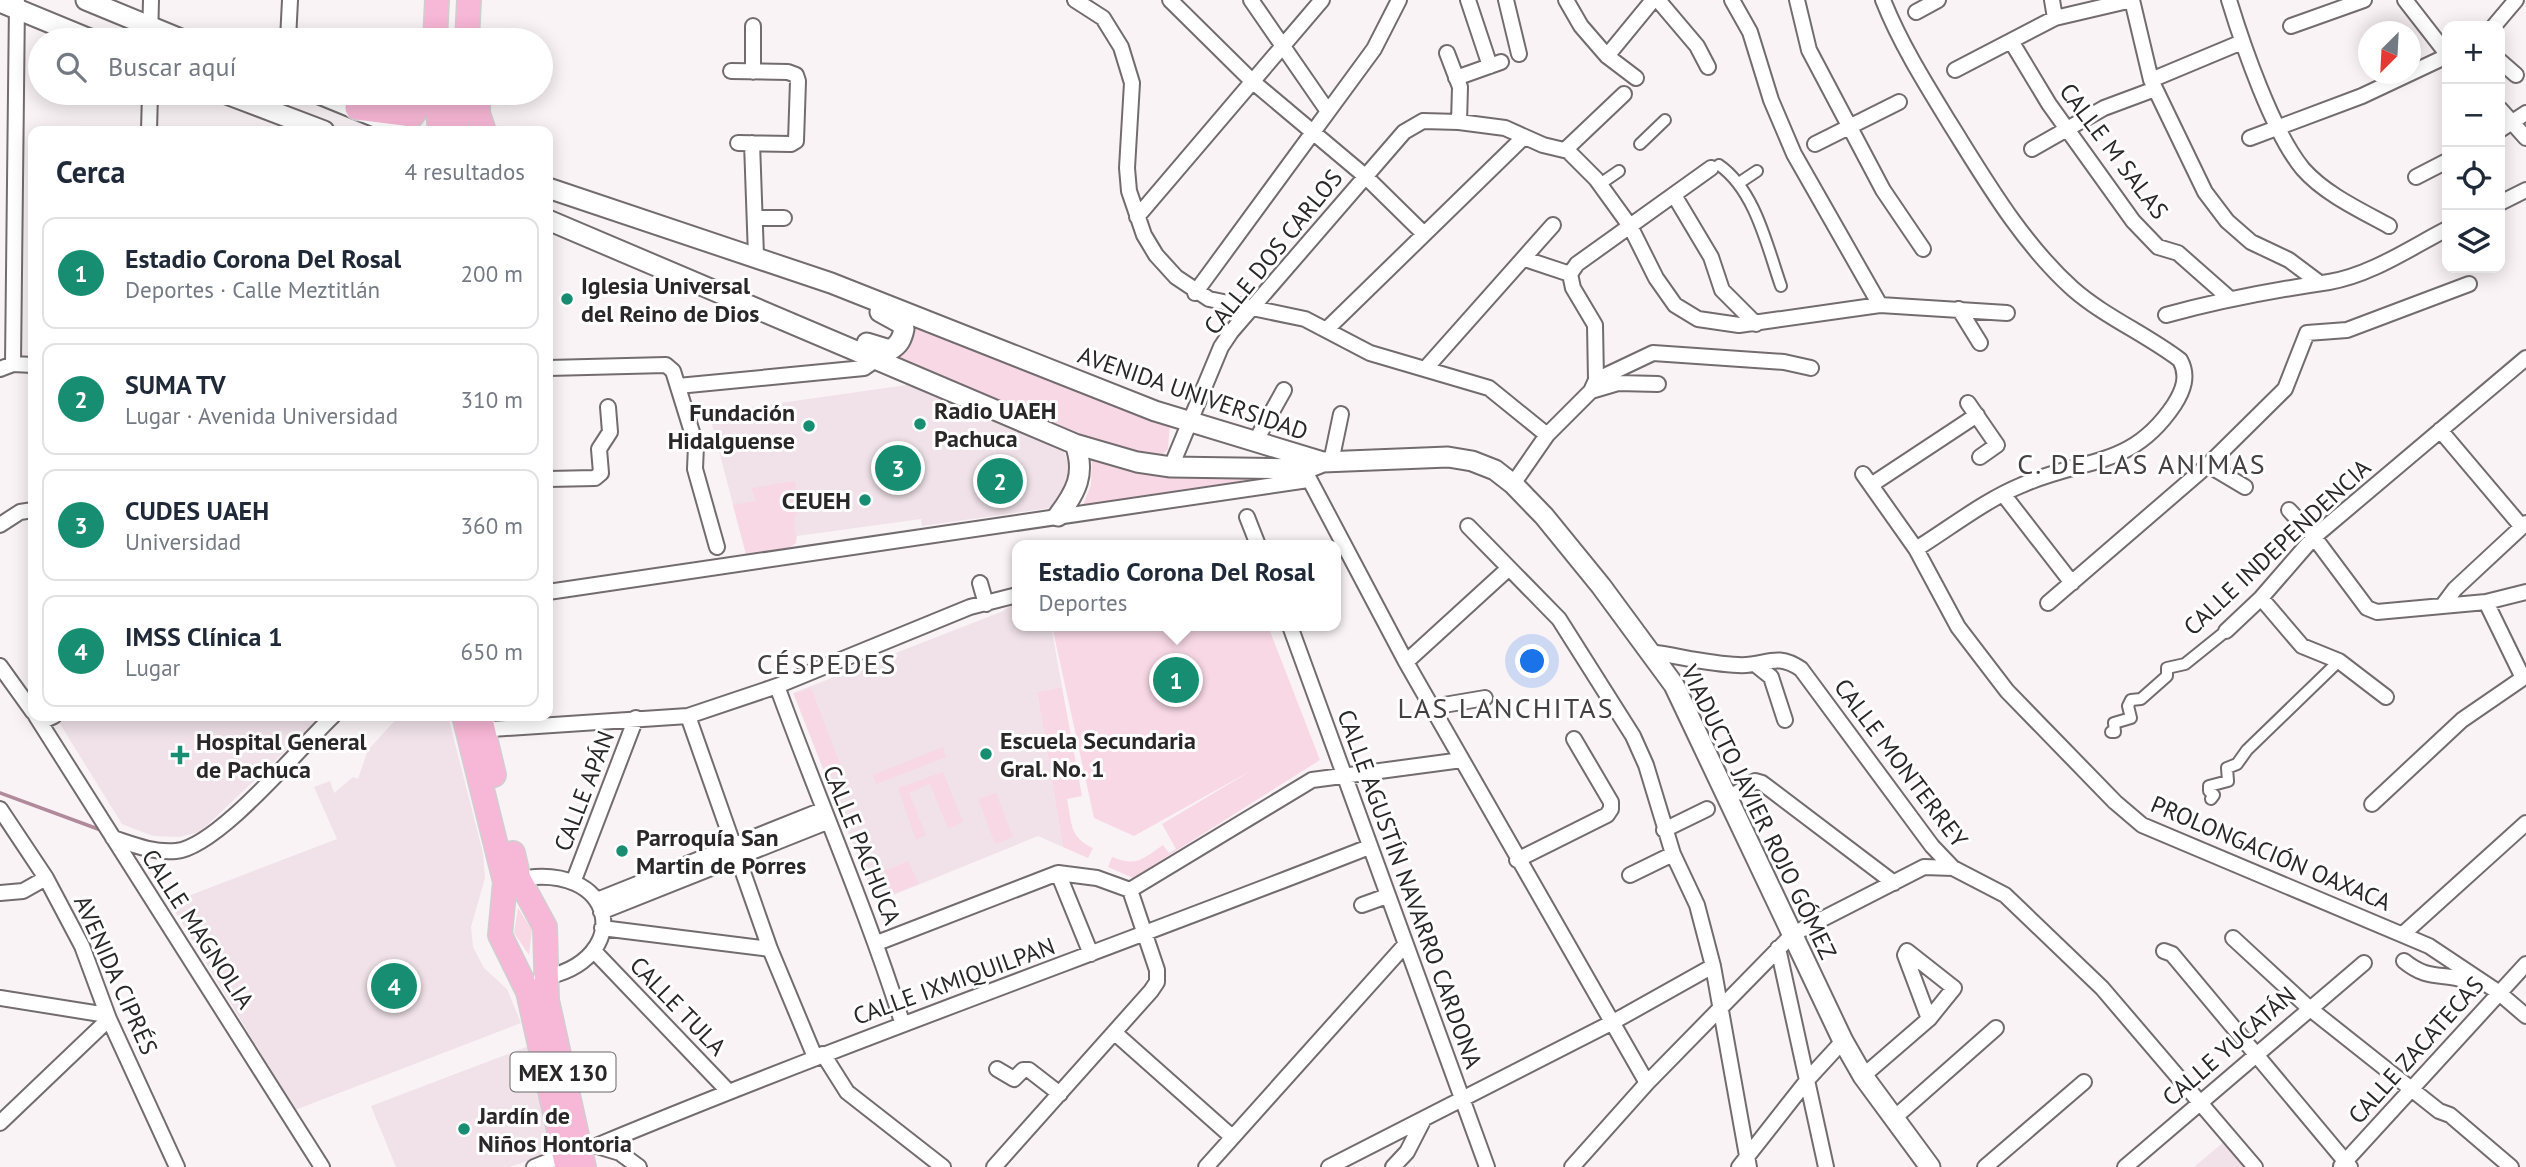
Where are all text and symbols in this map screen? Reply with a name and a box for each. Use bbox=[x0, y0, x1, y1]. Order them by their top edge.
north arrow bbox=[2358, 21, 2421, 84]
map controls bbox=[2442, 21, 2505, 273]
button: + bbox=[2442, 21, 2505, 84]
search box bbox=[28, 28, 553, 105]
icon: search bbox=[52, 48, 90, 86]
text: Buscar aquí bbox=[108, 50, 236, 83]
street label: CALLE M SALAS bbox=[2053, 77, 2175, 225]
button: − bbox=[2442, 84, 2505, 147]
button: locate bbox=[2442, 147, 2505, 210]
text: Cerca bbox=[56, 152, 125, 191]
text: 4 resultados bbox=[404, 157, 525, 186]
street label: CALLE DOS CARLOS bbox=[1197, 163, 1349, 341]
button: layers bbox=[2442, 210, 2505, 273]
text: Estadio Corona Del Rosal bbox=[125, 242, 401, 275]
text: 1 bbox=[74, 259, 88, 288]
text: 200 m bbox=[461, 259, 523, 288]
place label: Iglesia Universal del Reino de Dios bbox=[581, 270, 759, 329]
text: Deportes · Calle Meztitlán bbox=[125, 275, 380, 304]
marker: Iglesia Universal del Reino de Dios bbox=[559, 291, 575, 307]
street label: AVENIDA UNIVERSIDAD bbox=[1074, 339, 1312, 447]
text: SUMA TV bbox=[125, 368, 226, 401]
text: 2 bbox=[74, 385, 88, 414]
text: 310 m bbox=[461, 385, 523, 414]
place label: Radio UAEH Pachuca bbox=[934, 395, 1056, 454]
place label: Fundación Hidalguense bbox=[668, 397, 795, 456]
text: Lugar · Avenida Universidad bbox=[125, 401, 398, 430]
marker: Radio UAEH Pachuca bbox=[912, 416, 928, 432]
marker: Fundación Hidalguense bbox=[801, 418, 817, 434]
pin: 3 bbox=[875, 442, 921, 494]
district label: C. DE LAS ANIMAS bbox=[2017, 445, 2267, 482]
street label: CALLE INDEPENDENCIA bbox=[2177, 452, 2377, 642]
pin: 2 bbox=[977, 455, 1023, 507]
place label: CEUEH bbox=[782, 485, 851, 516]
marker: CEUEH bbox=[857, 492, 873, 508]
text: CUDES UAEH bbox=[125, 494, 269, 527]
text: 3 bbox=[74, 511, 88, 540]
text: 360 m bbox=[461, 511, 523, 540]
text: Universidad bbox=[125, 527, 241, 556]
popup bbox=[1012, 540, 1341, 631]
text: Estadio Corona Del Rosal bbox=[1038, 555, 1315, 588]
text: Deportes bbox=[1038, 588, 1127, 617]
text: IMSS Clínica 1 bbox=[125, 620, 283, 653]
text: 4 bbox=[74, 637, 88, 666]
text: 650 m bbox=[461, 637, 523, 666]
your location bbox=[1515, 644, 1549, 678]
district label: CÉSPEDES bbox=[757, 645, 897, 682]
text: Lugar bbox=[125, 653, 180, 682]
pin: 1 bbox=[1153, 654, 1199, 706]
street label: VIADUCTO JAVIER ROJO GÓMEZ bbox=[1674, 659, 1844, 964]
street label: CALLE MONTERREY bbox=[1827, 672, 1975, 854]
district label: LAS LANCHITAS bbox=[1397, 689, 1615, 726]
street label: CALLE AGUSTÍN NAVARRO CARDONA bbox=[1331, 705, 1489, 1073]
place label: Escuela Secundaria Gral. No. 1 bbox=[1000, 725, 1196, 784]
place label: Hospital General de Pachuca bbox=[196, 726, 368, 785]
street label: CALLE APÁN bbox=[547, 726, 621, 856]
marker: Hospital General de Pachuca bbox=[170, 745, 190, 765]
marker: Escuela Secundaria Gral. No. 1 bbox=[978, 746, 994, 762]
street label: CALLE PACHUCA bbox=[816, 761, 908, 929]
street label: PROLONGACIÓN OAXACA bbox=[2146, 788, 2396, 918]
place label: Parroquía San Martin de Porres bbox=[636, 822, 806, 881]
street label: CALLE MAGNOLIA bbox=[135, 843, 261, 1015]
marker: Parroquía San Martin de Porres bbox=[614, 843, 630, 859]
street label: AVENIDA CIPRÉS bbox=[67, 891, 165, 1059]
street label: CALLE IXMIQUILPAN bbox=[849, 930, 1059, 1032]
street label: CALLE TULA bbox=[623, 950, 733, 1062]
pin: 4 bbox=[371, 960, 417, 1012]
street label: CALLE ZACATECAS bbox=[2342, 970, 2490, 1130]
street label: CALLE YUCATÁN bbox=[2156, 980, 2302, 1112]
road number: MEX 130 bbox=[510, 1052, 616, 1092]
place label: Jardín de Niños Hontoria bbox=[477, 1100, 632, 1159]
marker: Jardín de Niños Hontoria bbox=[456, 1121, 472, 1137]

